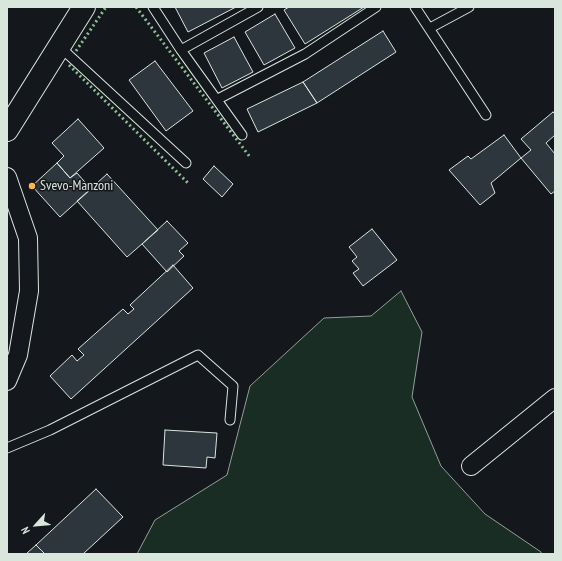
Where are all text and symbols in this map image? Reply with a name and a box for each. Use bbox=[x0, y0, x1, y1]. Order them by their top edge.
place label: Svevo-Manzoni bbox=[40, 178, 113, 194]
marker: Svevo-Manzoni bbox=[27, 181, 37, 191]
north arrow bbox=[16, 505, 56, 545]
text: N bbox=[18, 525, 33, 536]

